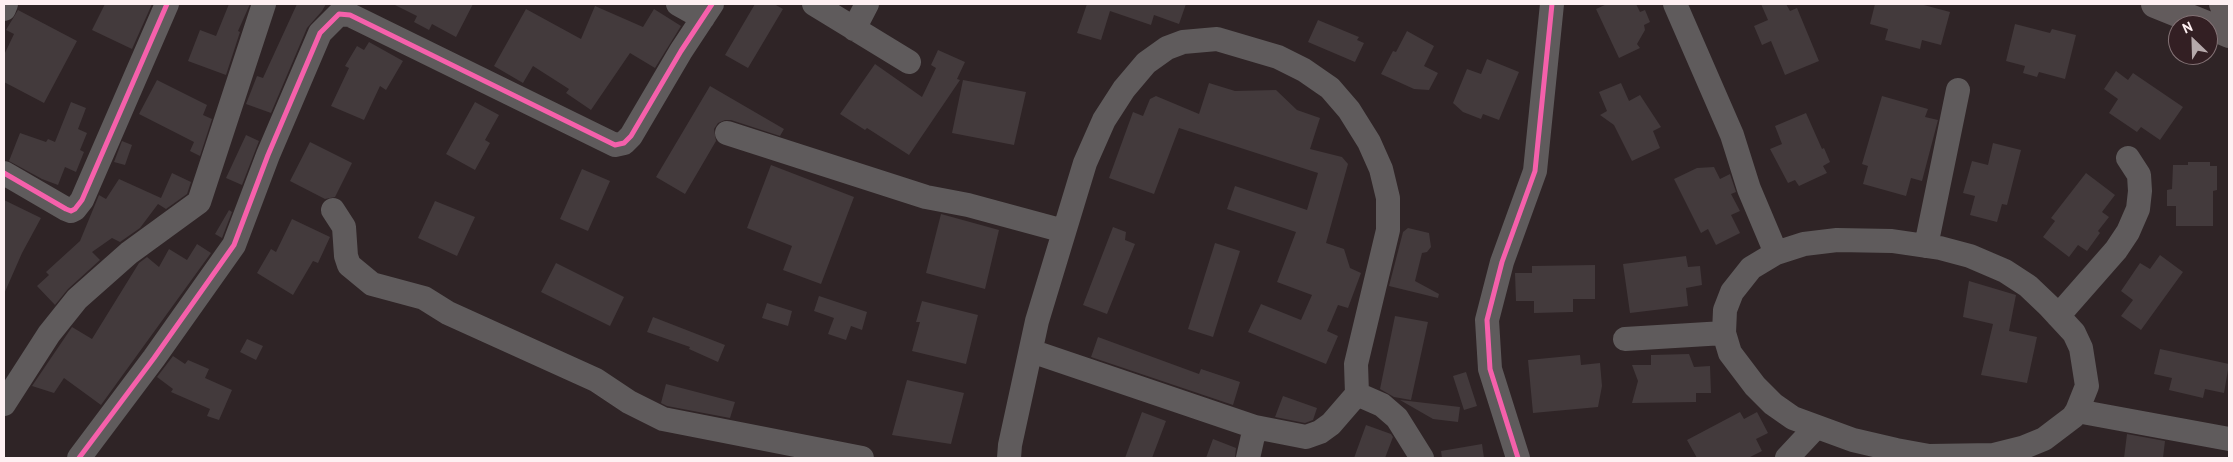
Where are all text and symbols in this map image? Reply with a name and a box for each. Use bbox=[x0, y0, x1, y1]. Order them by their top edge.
north arrow bbox=[2168, 15, 2218, 65]
text: N bbox=[2179, 17, 2195, 37]

